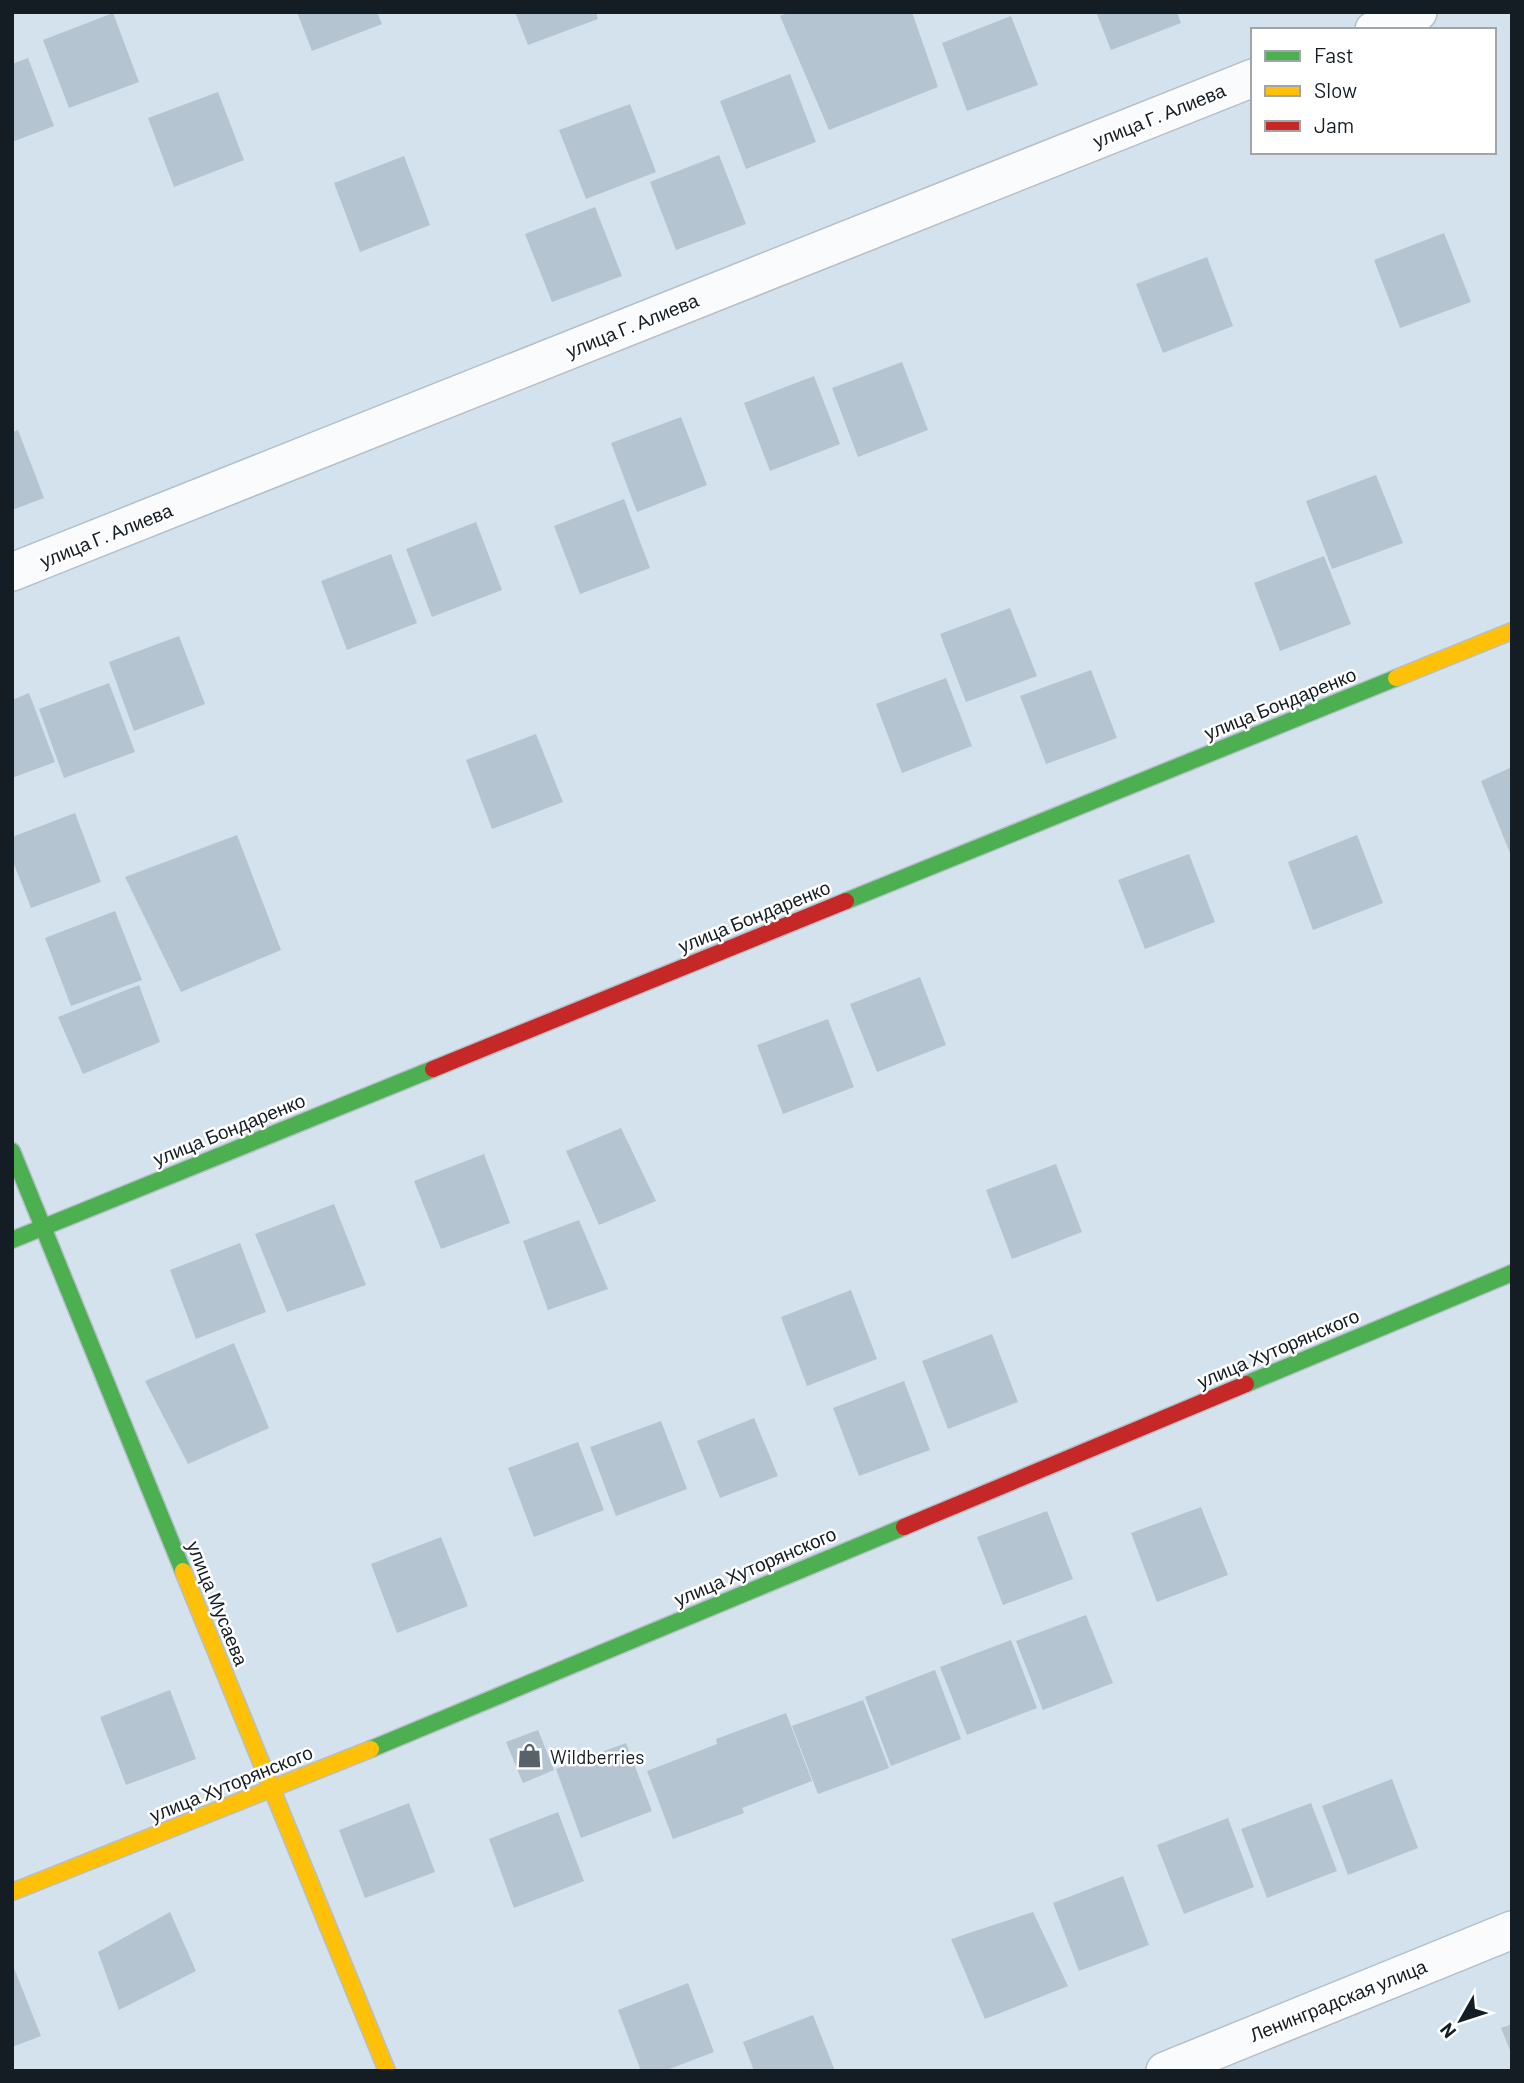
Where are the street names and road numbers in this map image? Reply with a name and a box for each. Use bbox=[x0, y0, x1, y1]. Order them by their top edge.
street label: улица Г. Алиева bbox=[1089, 78, 1229, 152]
street label: улица Г. Алиева bbox=[562, 288, 702, 362]
street label: улица Г. Алиева bbox=[36, 498, 176, 572]
street label: улица Бондаренко bbox=[1201, 662, 1359, 744]
street label: улица Бондаренко bbox=[675, 875, 833, 957]
street label: улица Бондаренко bbox=[150, 1088, 308, 1170]
street label: улица Хуторянского bbox=[1194, 1303, 1362, 1393]
street label: улица Хуторянского bbox=[671, 1521, 839, 1611]
street label: улица Мусаева bbox=[183, 1537, 254, 1669]
street label: улица Хуторянского bbox=[146, 1740, 316, 1826]
street label: Ленинградская улица bbox=[1246, 1954, 1430, 2046]

